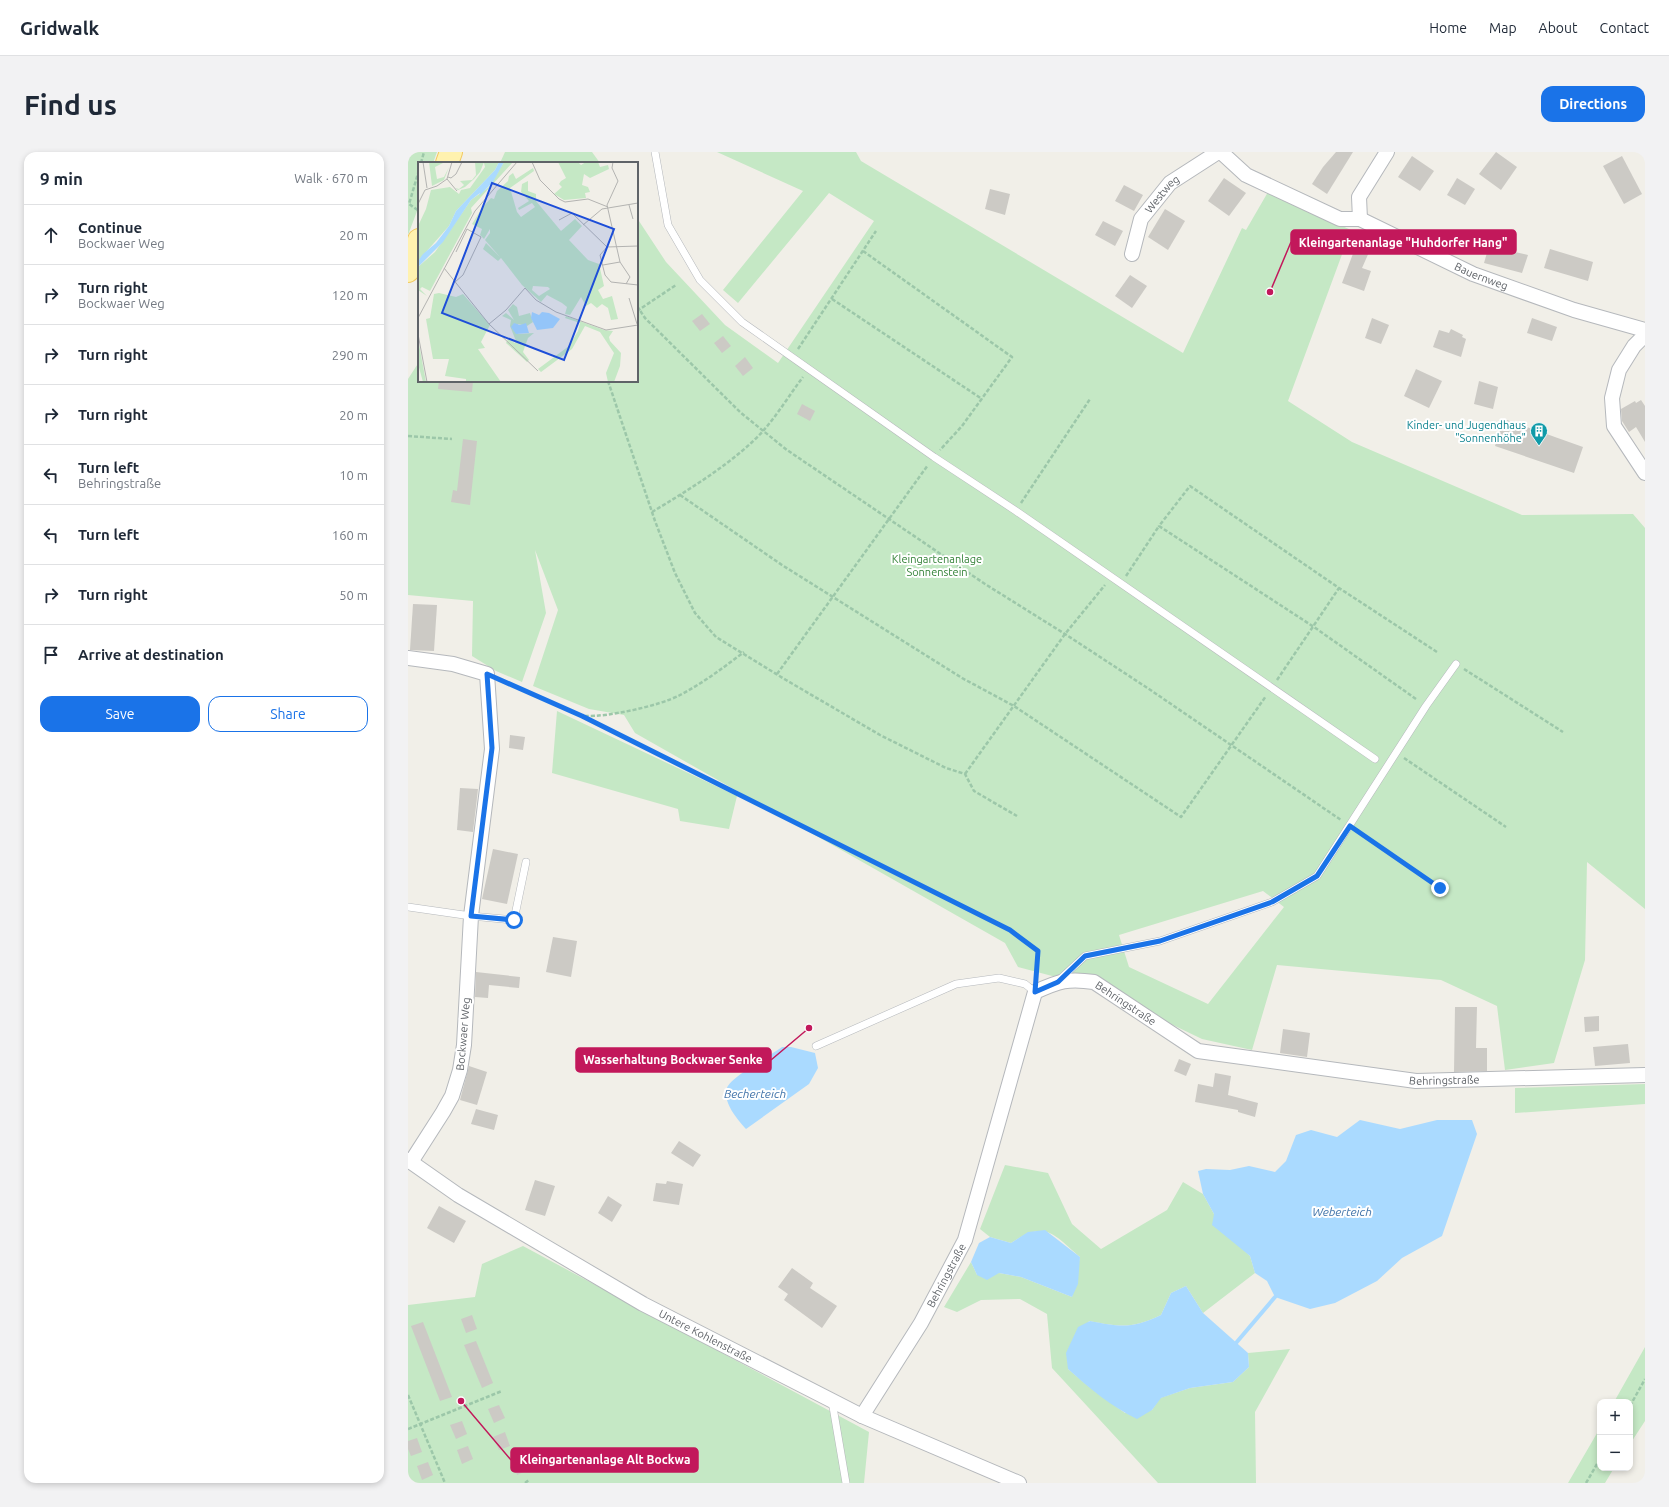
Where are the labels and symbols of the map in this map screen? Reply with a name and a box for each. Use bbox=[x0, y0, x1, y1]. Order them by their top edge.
inset map bbox=[418, 162, 638, 382]
street label: Westweg bbox=[1142, 173, 1181, 215]
callout: Kleingartenanlage "Huhdorfer Hang" bbox=[1291, 230, 1516, 254]
text: Kleingartenanlage "Huhdorfer Hang" bbox=[1299, 236, 1507, 249]
street label: Bauernweg bbox=[1453, 260, 1510, 292]
place label: Kinder- und Jugendhaus "Sonnenhöhe" bbox=[1407, 419, 1526, 444]
building icon: Kinder- und Jugendhaus "Sonnenhöhe" bbox=[1529, 421, 1549, 446]
park label: Kleingartenanlage Sonnenstein bbox=[892, 553, 982, 578]
route end bbox=[1431, 879, 1449, 897]
route start bbox=[505, 911, 523, 929]
street label: Behringstraße bbox=[1093, 979, 1158, 1028]
street label: Bockwaer Weg bbox=[454, 997, 472, 1071]
callout: Wasserhaltung Bockwaer Senke bbox=[576, 1048, 771, 1072]
text: Wasserhaltung Bockwaer Senke bbox=[583, 1053, 763, 1066]
street label: Behringstraße bbox=[1408, 1073, 1480, 1087]
water label: Becherteich bbox=[724, 1087, 786, 1100]
water label: Weberteich bbox=[1312, 1205, 1372, 1218]
street label: Behringstraße bbox=[924, 1241, 968, 1309]
street label: Untere Kohlenstraße bbox=[657, 1307, 754, 1365]
callout: Kleingartenanlage Alt Bockwa bbox=[511, 1448, 698, 1472]
text: Kleingartenanlage Alt Bockwa bbox=[520, 1453, 690, 1466]

